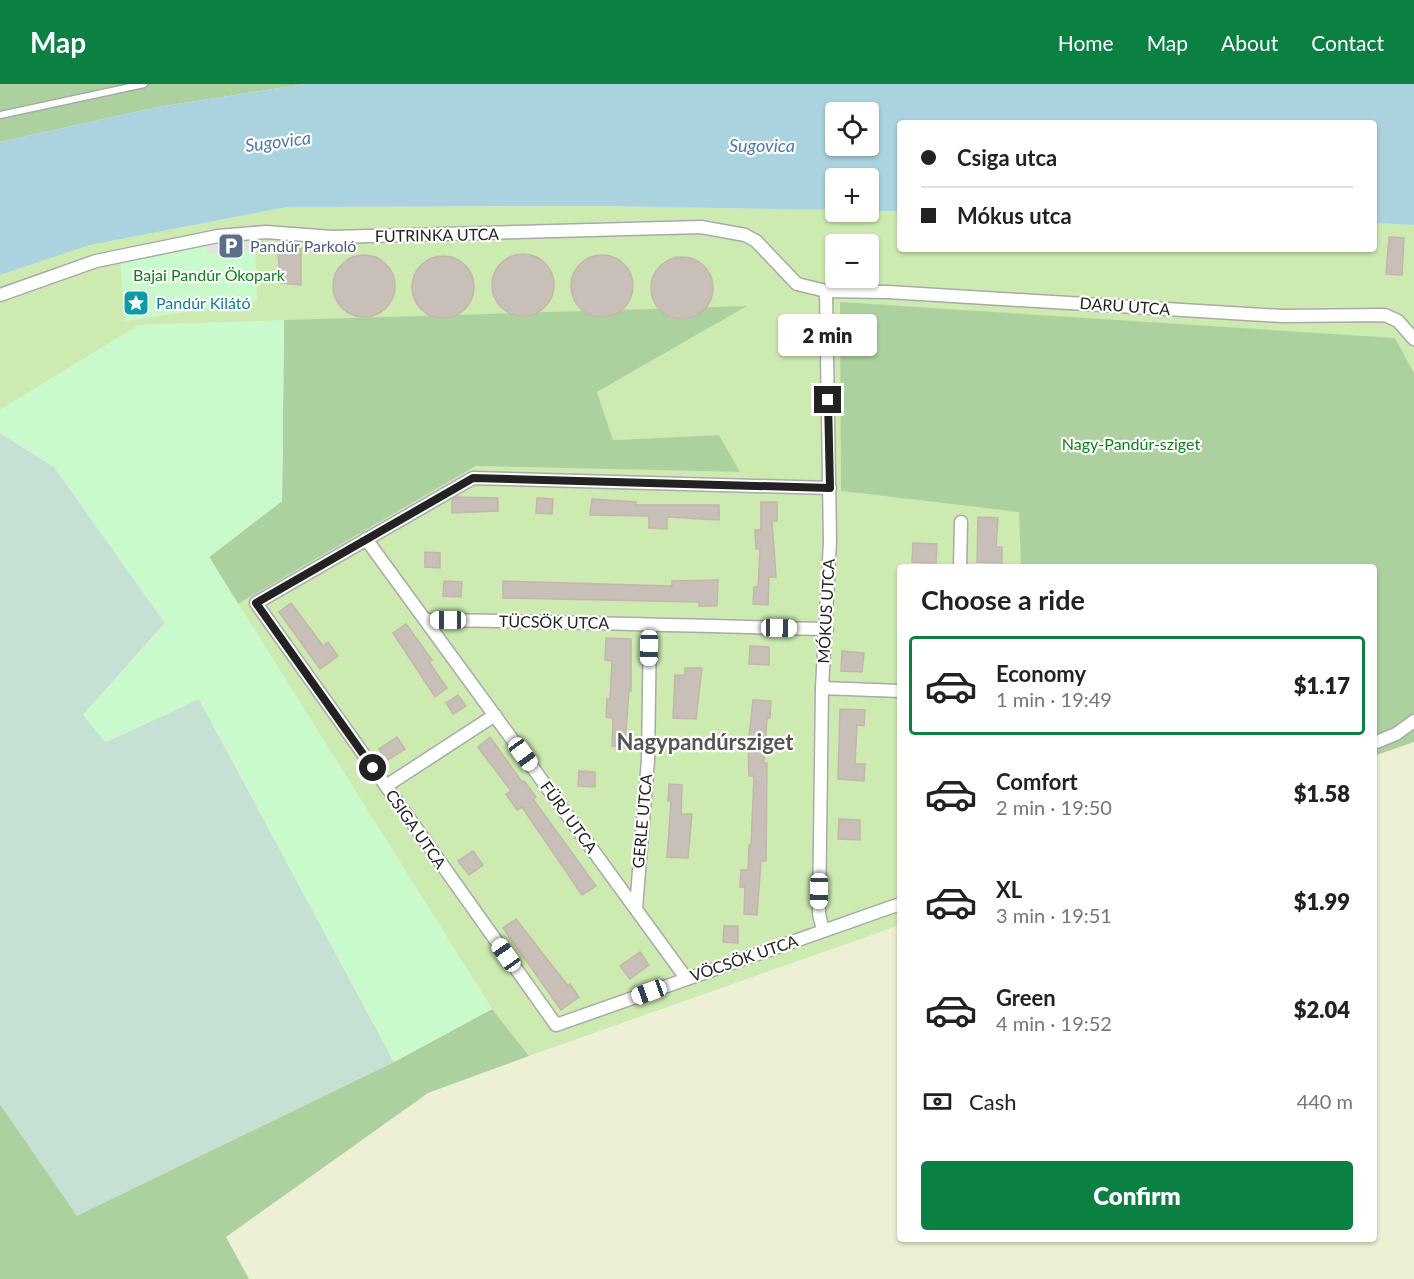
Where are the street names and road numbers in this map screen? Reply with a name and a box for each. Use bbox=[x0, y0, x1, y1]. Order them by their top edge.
street label: FUTRINKA UTCA bbox=[375, 224, 499, 245]
street label: DARU UTCA bbox=[1079, 293, 1171, 318]
street label: MÓKUS UTCA bbox=[813, 558, 838, 664]
street label: TÜCSÖK UTCA bbox=[499, 611, 609, 632]
street label: GERLE UTCA bbox=[628, 773, 655, 869]
street label: FÜRJ UTCA bbox=[537, 777, 602, 856]
street label: CSIGA UTCA bbox=[382, 786, 451, 872]
street label: VÖCSÖK UTCA bbox=[688, 930, 800, 985]

